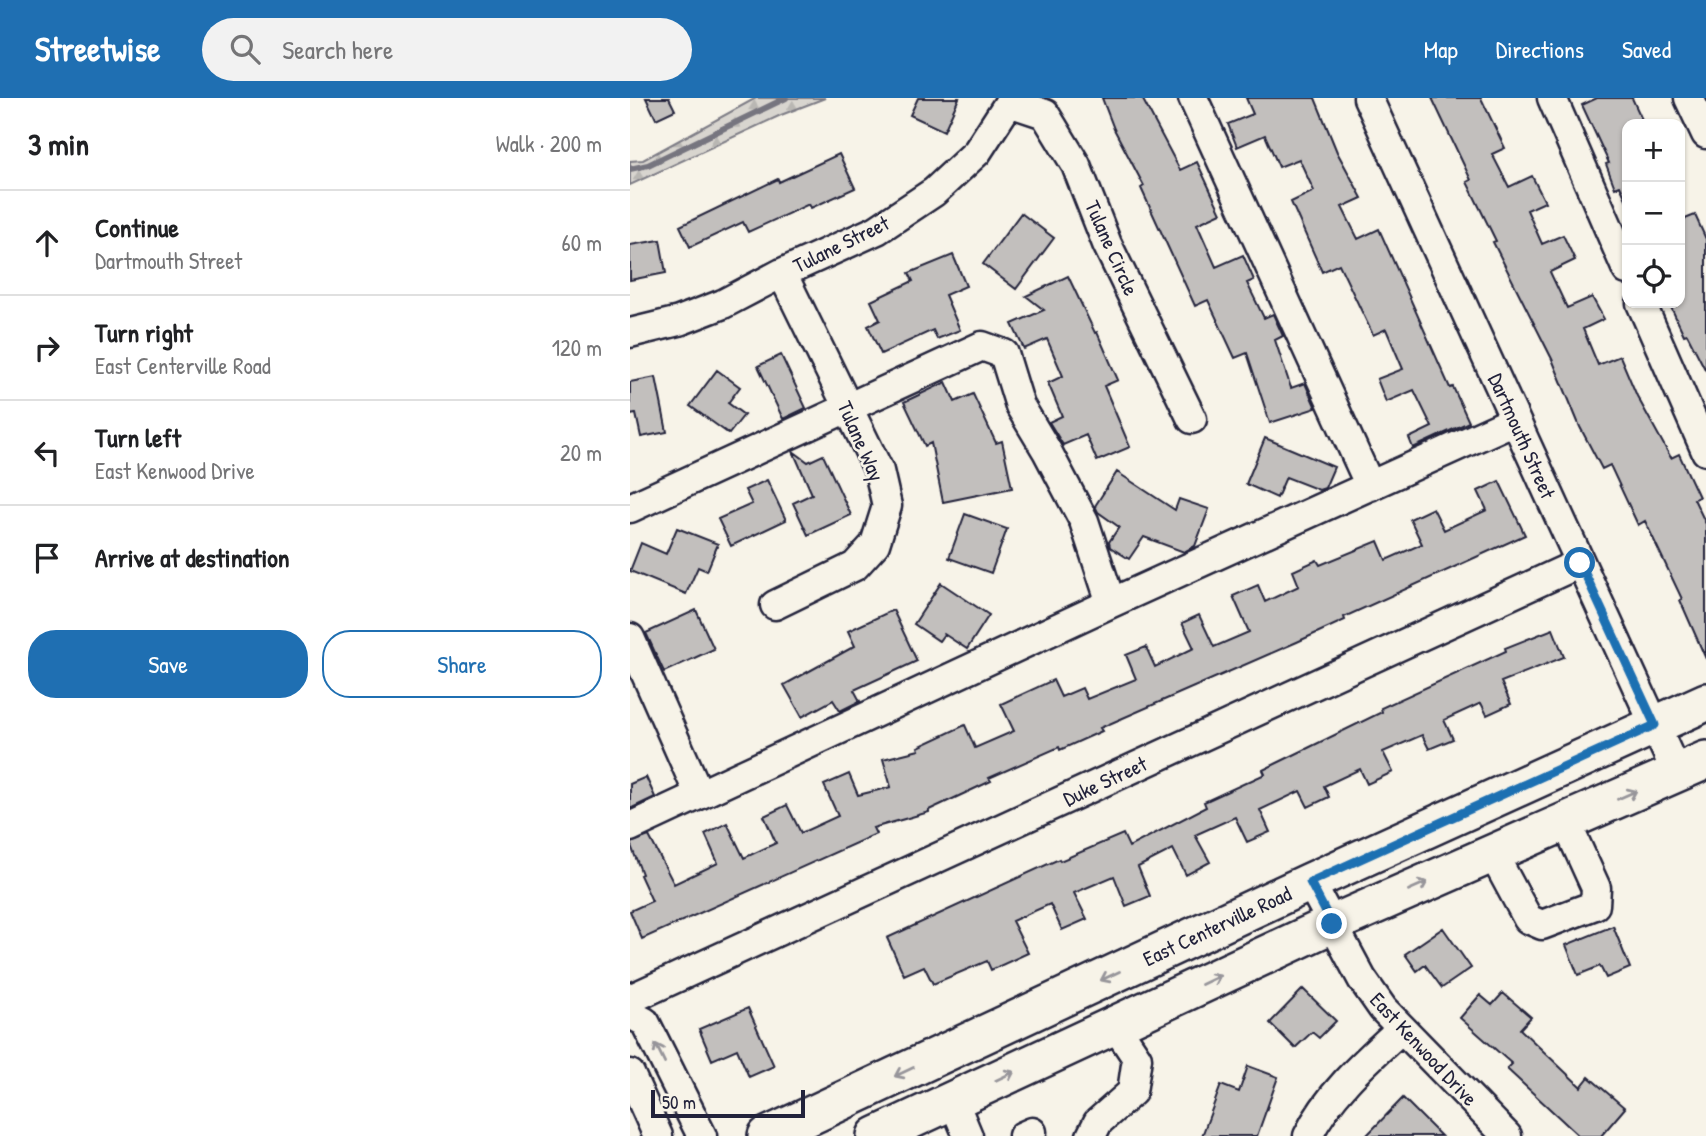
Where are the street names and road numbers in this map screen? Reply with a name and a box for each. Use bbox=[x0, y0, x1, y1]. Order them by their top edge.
street label: Tulane Circle bbox=[1078, 196, 1146, 300]
street label: Tulane Street bbox=[788, 208, 895, 280]
street label: Dartmouth Street bbox=[1481, 369, 1563, 504]
street label: Tulane Way bbox=[831, 396, 892, 486]
street label: Duke Street bbox=[1058, 749, 1152, 813]
street label: East Centerville Road bbox=[1138, 879, 1296, 973]
street label: East Kenwood Drive bbox=[1364, 986, 1484, 1112]

